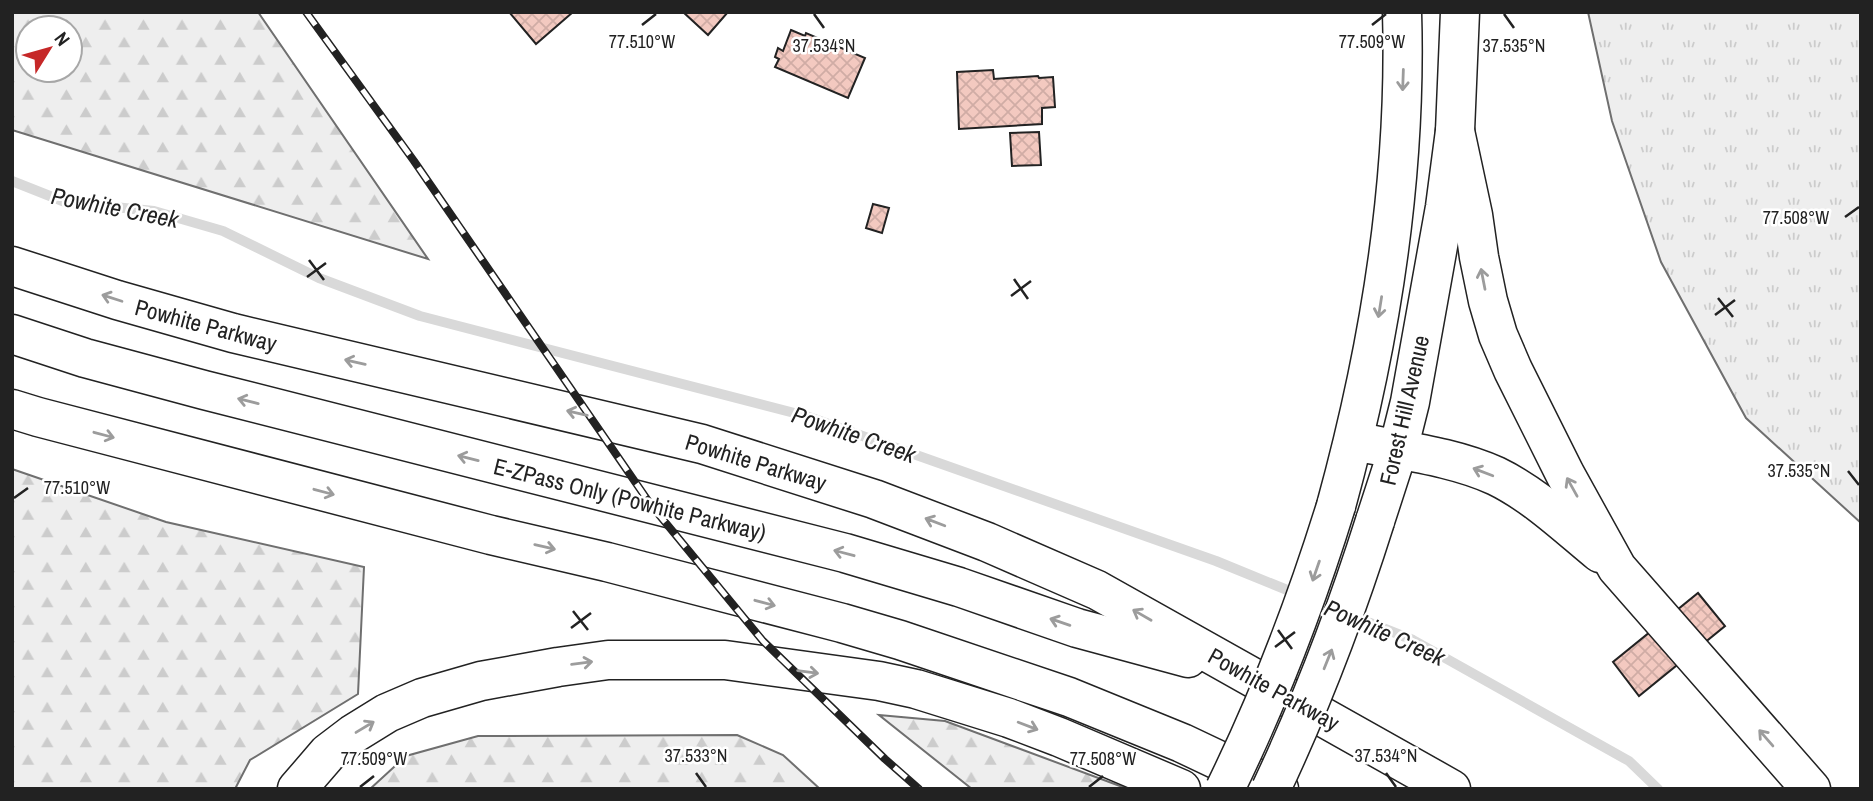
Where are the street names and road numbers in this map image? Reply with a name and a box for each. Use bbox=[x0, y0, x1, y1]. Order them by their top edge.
street label: Powhite Parkway bbox=[132, 291, 281, 359]
street label: Forest Hill Avenue bbox=[1372, 332, 1436, 488]
street label: Powhite Parkway bbox=[682, 426, 831, 498]
street label: E-ZPass Only (Powhite Parkway) bbox=[490, 450, 770, 548]
street label: Powhite Parkway bbox=[1203, 640, 1346, 738]

